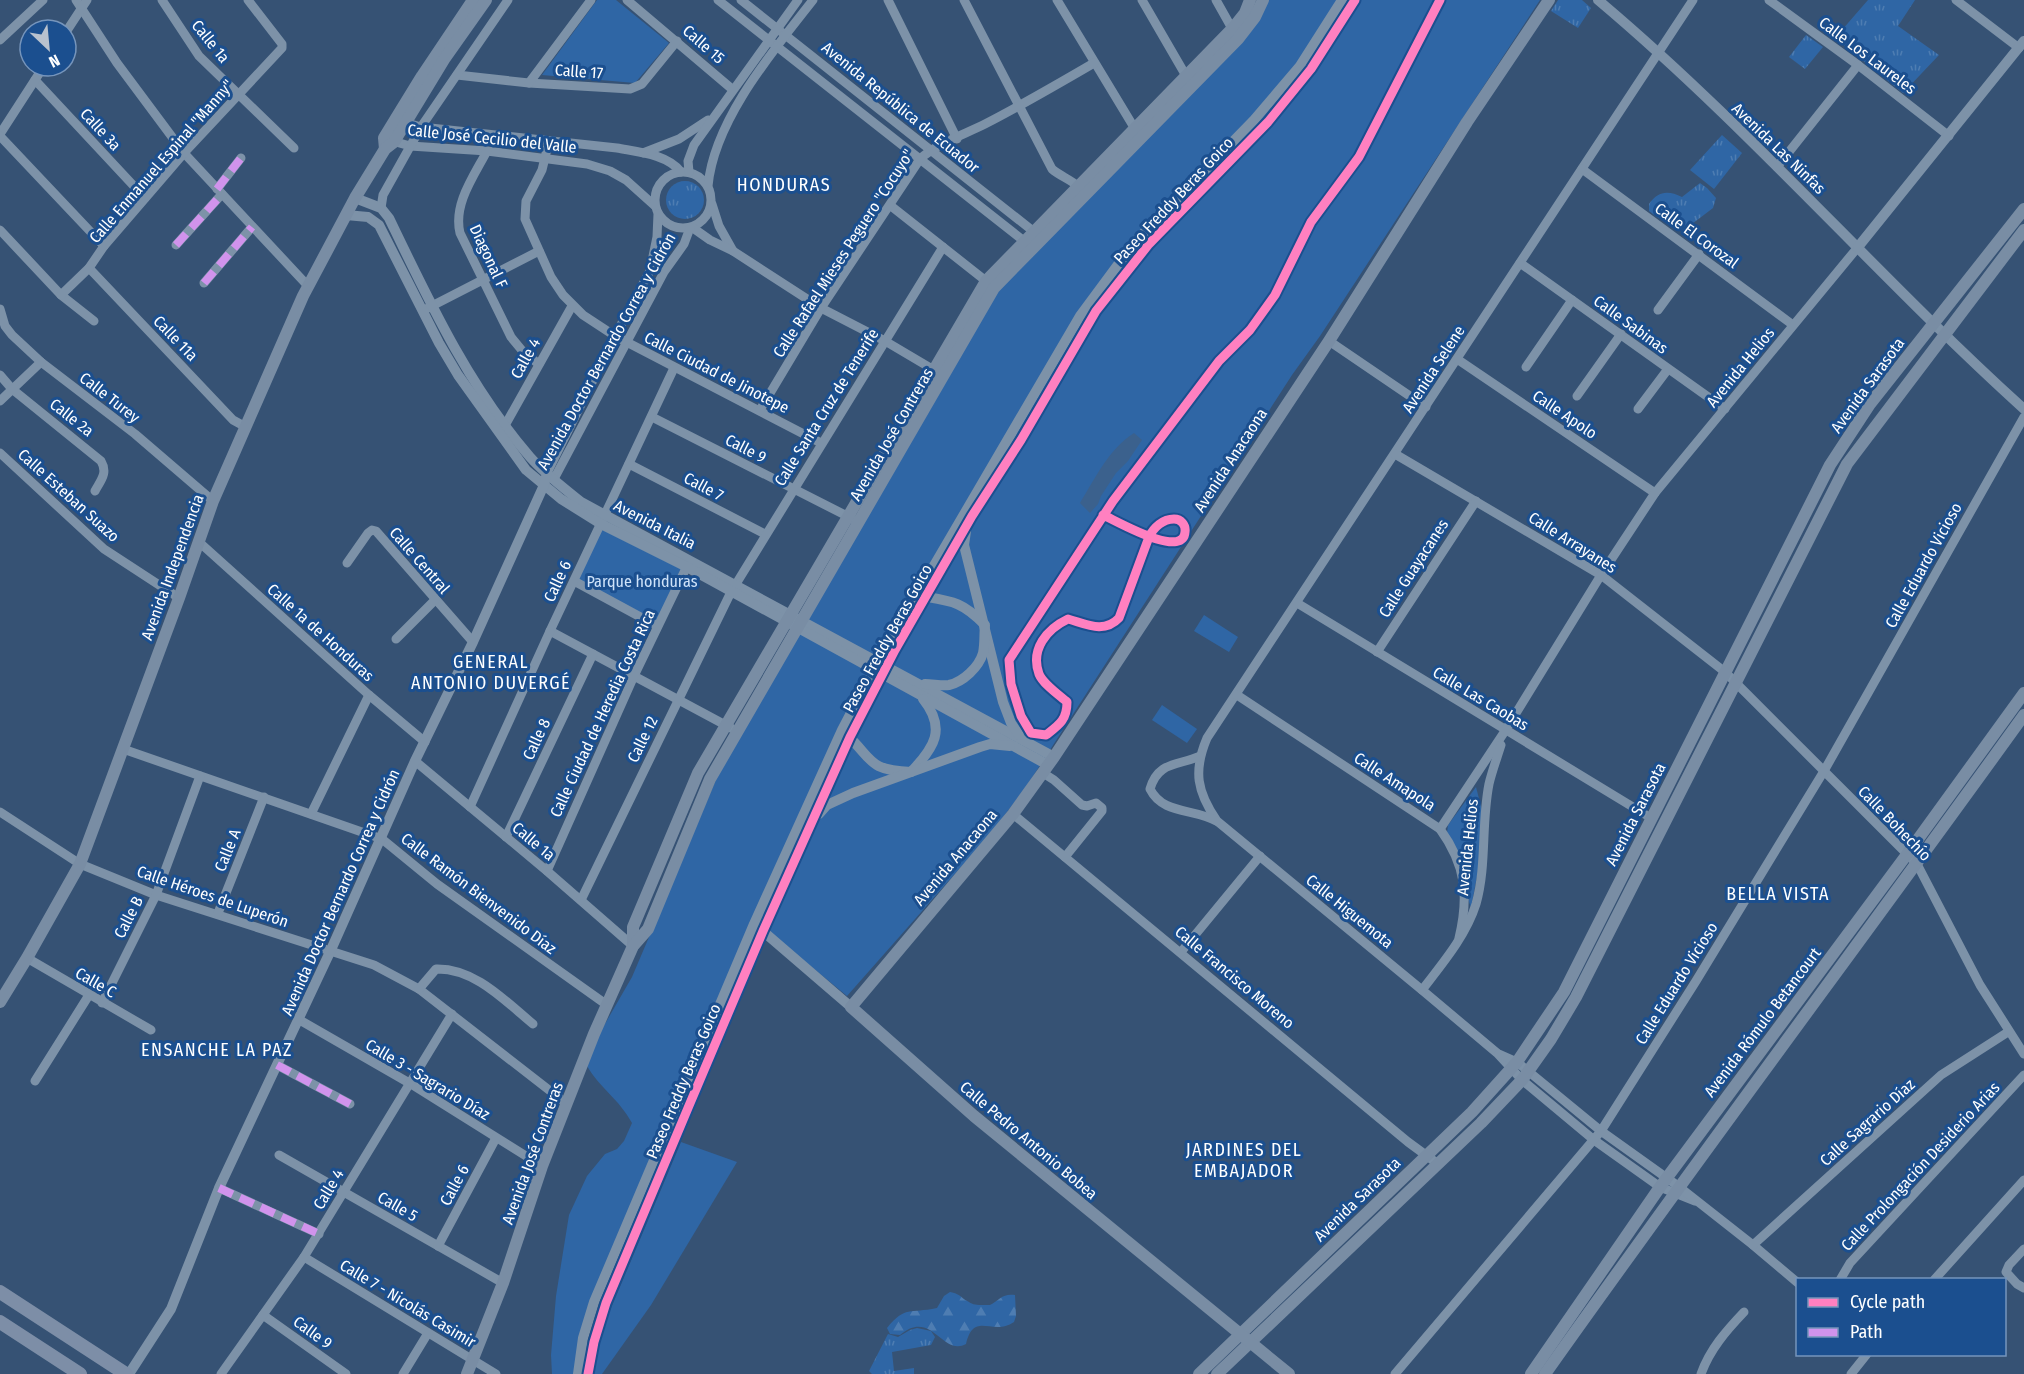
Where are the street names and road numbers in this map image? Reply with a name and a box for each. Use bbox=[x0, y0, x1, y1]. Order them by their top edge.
street label: Calle Los Laureles bbox=[1815, 13, 1920, 98]
street label: Calle 1a bbox=[188, 16, 234, 67]
street label: Calle 15 bbox=[679, 21, 728, 68]
street label: Avenida República de Ecuador bbox=[818, 38, 984, 177]
street label: Calle 17 bbox=[554, 60, 604, 83]
street label: Calle Enmanuel Espinal "Manny" bbox=[85, 76, 238, 247]
street label: Avenida Las Ninfas bbox=[1728, 99, 1829, 198]
street label: Calle 3a bbox=[76, 104, 125, 154]
street label: Calle José Cecilio del Valle bbox=[406, 120, 578, 157]
street label: Paseo Freddy Beras Goico bbox=[1110, 133, 1237, 268]
street label: Calle Rafael Mieses Peguero "Cocuyo" bbox=[769, 146, 918, 361]
street label: Calle El Corozal bbox=[1651, 199, 1742, 272]
street label: Diagonal F bbox=[466, 221, 511, 291]
street label: Avenida Doctor Bernardo Correa y Cidrón bbox=[533, 230, 680, 473]
street label: Calle Sabinas bbox=[1590, 291, 1672, 358]
street label: Calle 11a bbox=[149, 312, 202, 365]
street label: Avenida Selene bbox=[1398, 322, 1469, 416]
street label: Avenida Helios bbox=[1702, 323, 1778, 411]
street label: Calle Santa Cruz de Tenerife bbox=[770, 325, 883, 489]
street label: Calle Ciudad de Jinotepe bbox=[641, 328, 792, 417]
street label: Calle 4 bbox=[507, 334, 544, 382]
street label: Avenida Sarasota bbox=[1827, 334, 1908, 437]
street label: Avenida José Contreras bbox=[846, 364, 937, 504]
street label: Calle Turey bbox=[76, 368, 144, 427]
street label: Calle Apolo bbox=[1529, 386, 1601, 443]
street label: Calle 2a bbox=[46, 394, 98, 441]
street label: Avenida Anacaona bbox=[1190, 405, 1271, 516]
street label: Calle 9 bbox=[722, 430, 770, 467]
street label: Calle Esteban Suazo bbox=[14, 445, 123, 546]
street label: Calle 7 bbox=[681, 468, 727, 505]
street label: Avenida Independencia bbox=[137, 492, 208, 643]
street label: Avenida Italia bbox=[611, 496, 699, 553]
street label: Calle Eduardo Vicioso bbox=[1881, 499, 1966, 631]
street label: Calle Arrayanes bbox=[1525, 508, 1620, 577]
street label: Calle Guayacanes bbox=[1375, 515, 1452, 621]
street label: Calle Central bbox=[386, 523, 454, 598]
street label: Calle 6 bbox=[540, 557, 575, 605]
street label: Paseo Freddy Beras Goico bbox=[839, 561, 936, 716]
street label: Calle 1a de Honduras bbox=[263, 580, 378, 685]
street label: Calle Ciudad de Heredia Costa Rica bbox=[546, 606, 659, 820]
street label: Calle Las Caobas bbox=[1430, 662, 1532, 735]
street label: Calle 12 bbox=[623, 713, 662, 765]
street label: Calle 8 bbox=[519, 715, 554, 763]
street label: Calle Amapola bbox=[1350, 748, 1439, 815]
street label: Avenida Sarasota bbox=[1601, 760, 1670, 869]
street label: Avenida Doctor Bernardo Correa y Cidrón bbox=[277, 766, 404, 1018]
street label: Calle Bohechío bbox=[1854, 782, 1935, 865]
street label: Avenida Helios bbox=[1453, 798, 1482, 896]
street label: Avenida Anacaona bbox=[910, 805, 1001, 909]
street label: Calle 1a bbox=[509, 818, 559, 865]
street label: Calle A bbox=[210, 826, 245, 874]
street label: Calle Ramón Bienvenido Díaz bbox=[397, 829, 560, 958]
street label: Calle Héroes de Luperón bbox=[134, 862, 291, 931]
street label: Calle Higuemota bbox=[1302, 870, 1397, 952]
street label: Calle B bbox=[110, 893, 147, 941]
street label: Calle Eduardo Vicioso bbox=[1631, 919, 1722, 1048]
street label: Calle Francisco Moreno bbox=[1171, 922, 1298, 1033]
street label: Avenida Rómulo Betancourt bbox=[1700, 943, 1825, 1101]
street label: Calle C bbox=[72, 963, 119, 1002]
street label: Paseo Freddy Beras Goico bbox=[642, 1001, 725, 1161]
street label: Calle 3 - Sagrario Díaz bbox=[362, 1035, 493, 1124]
street label: Calle Sagrario Díaz bbox=[1816, 1075, 1919, 1170]
street label: Calle Pedro Antonio Bobea bbox=[956, 1077, 1101, 1204]
street label: Calle Prolongación Desiderio Arias bbox=[1837, 1078, 2004, 1255]
street label: Avenida José Contreras bbox=[498, 1079, 567, 1227]
street label: Avenida Sarasota bbox=[1310, 1153, 1405, 1245]
street label: Calle 6 bbox=[436, 1161, 473, 1209]
street label: Calle 4 bbox=[309, 1166, 348, 1213]
street label: Calle 5 bbox=[374, 1187, 421, 1225]
street label: Calle 7 - Nicolás Casimir bbox=[336, 1255, 480, 1352]
street label: Calle 9 bbox=[290, 1312, 336, 1353]

